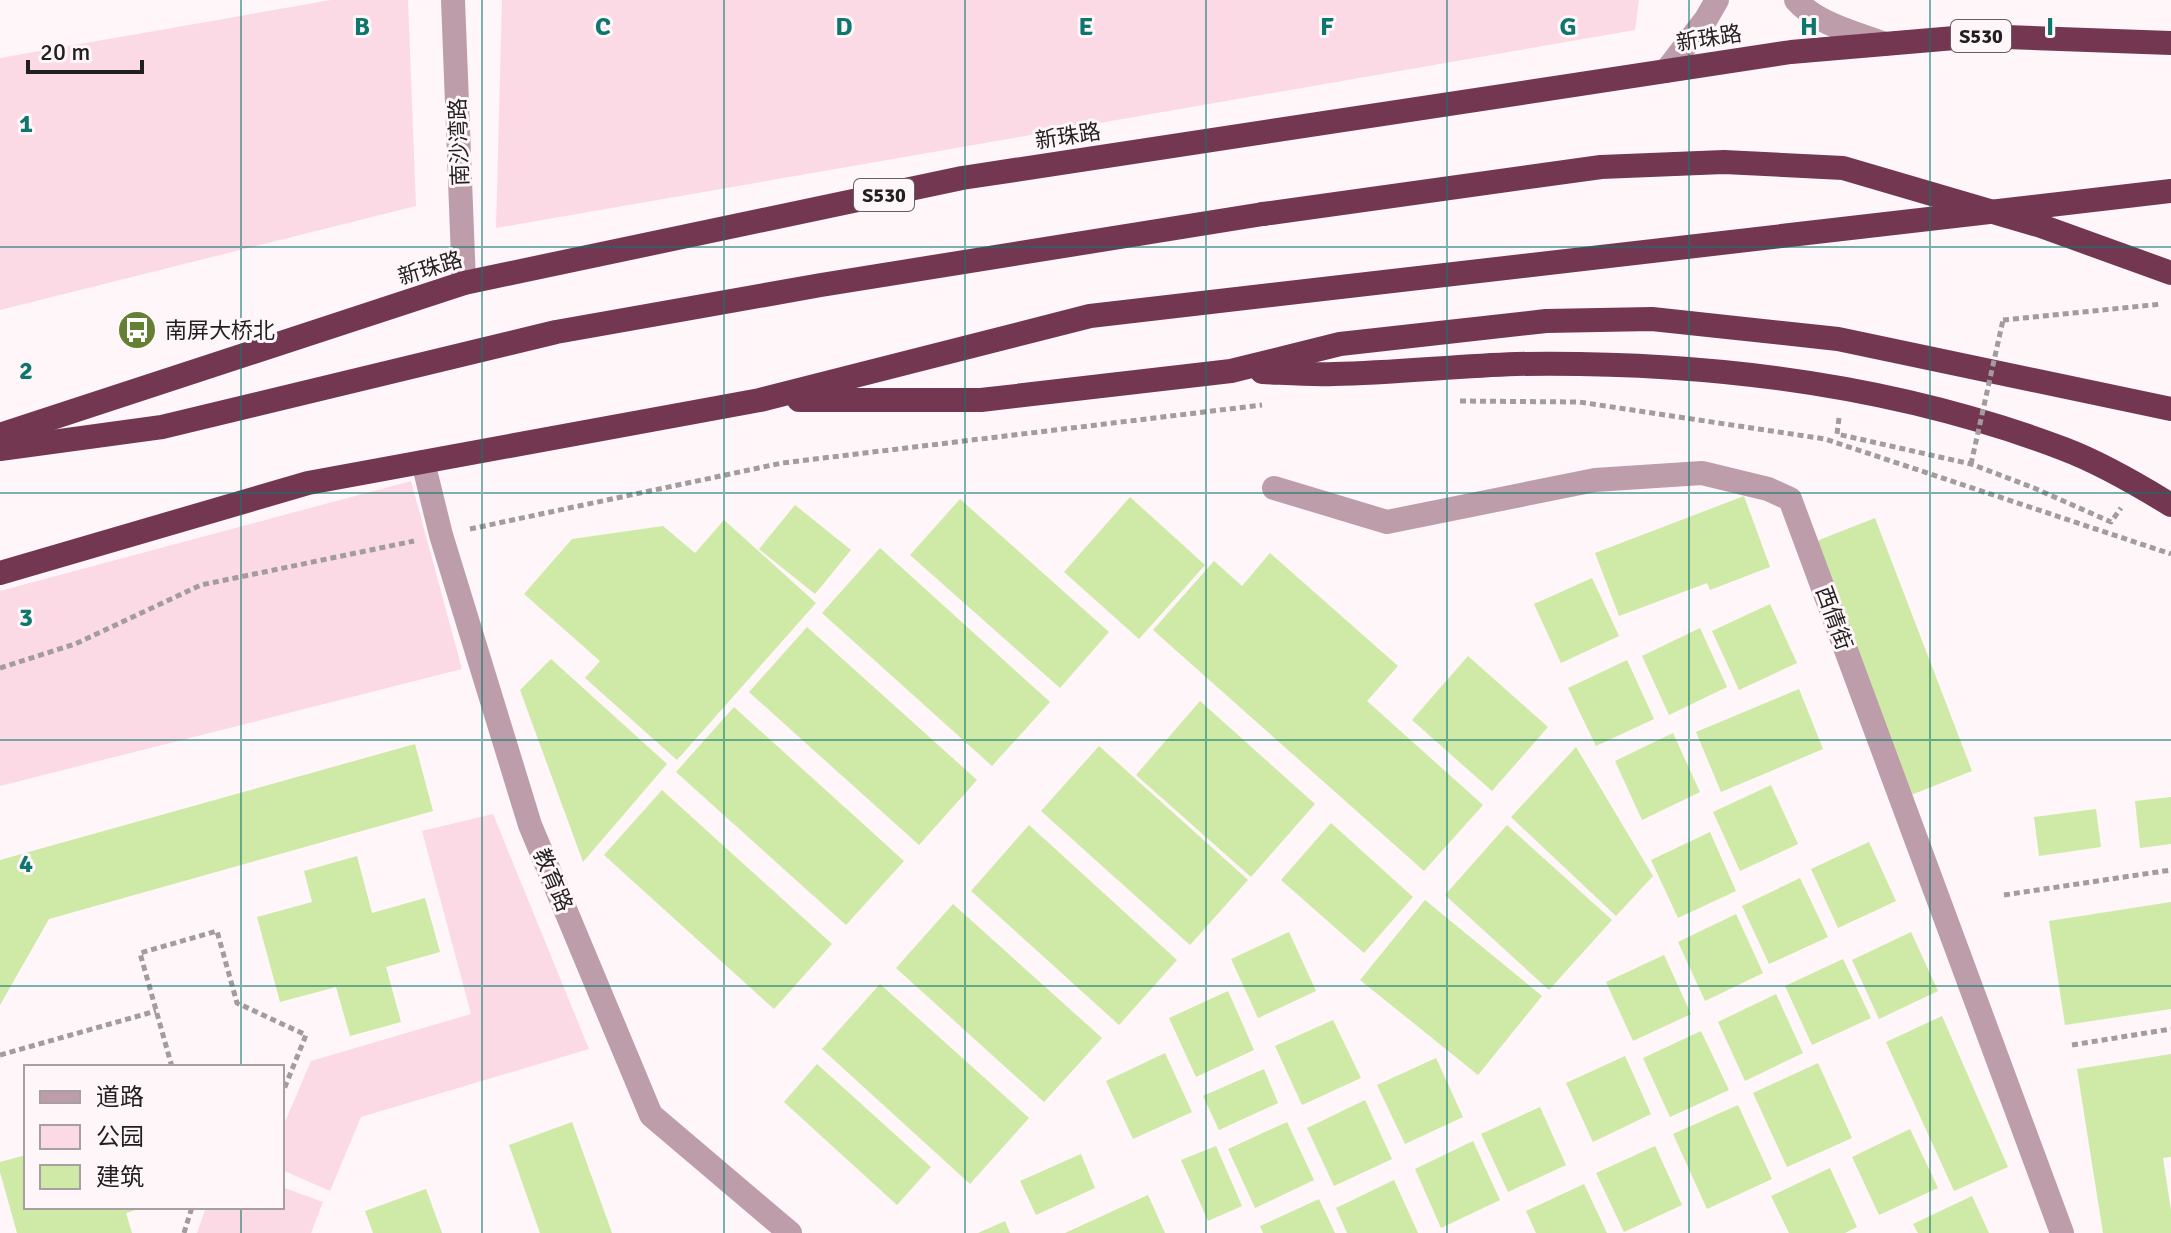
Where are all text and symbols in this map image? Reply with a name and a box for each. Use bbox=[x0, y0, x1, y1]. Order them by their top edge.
text: B bbox=[354, 11, 370, 43]
text: C bbox=[595, 11, 611, 43]
text: D bbox=[835, 11, 853, 43]
text: E bbox=[1079, 11, 1093, 43]
text: F bbox=[1320, 11, 1334, 43]
text: G bbox=[1559, 11, 1577, 43]
text: H bbox=[1800, 11, 1818, 43]
text: I bbox=[2046, 11, 2054, 43]
street label: 新珠路 bbox=[1674, 20, 1744, 56]
road number: S530 bbox=[1951, 20, 2011, 52]
scale bar bbox=[28, 24, 142, 74]
text: 20 m bbox=[40, 37, 90, 67]
street label: 南沙湾路 bbox=[444, 98, 474, 186]
text: 1 bbox=[19, 108, 33, 140]
street label: 新珠路 bbox=[1033, 118, 1103, 154]
road number: S530 bbox=[854, 179, 914, 211]
street label: 新珠路 bbox=[394, 245, 466, 291]
bus stop icon: 南屏大桥北 bbox=[116, 309, 158, 351]
place label: 南屏大桥北 bbox=[165, 317, 275, 344]
text: 2 bbox=[19, 355, 33, 387]
street label: 西倩街 bbox=[1810, 582, 1858, 654]
text: 3 bbox=[19, 602, 33, 634]
street label: 教育路 bbox=[528, 844, 578, 916]
text: 4 bbox=[19, 848, 33, 880]
legend bbox=[24, 1065, 284, 1209]
text: 道路 bbox=[96, 1082, 144, 1112]
text: 公园 bbox=[96, 1122, 144, 1152]
text: 建筑 bbox=[96, 1162, 144, 1192]

